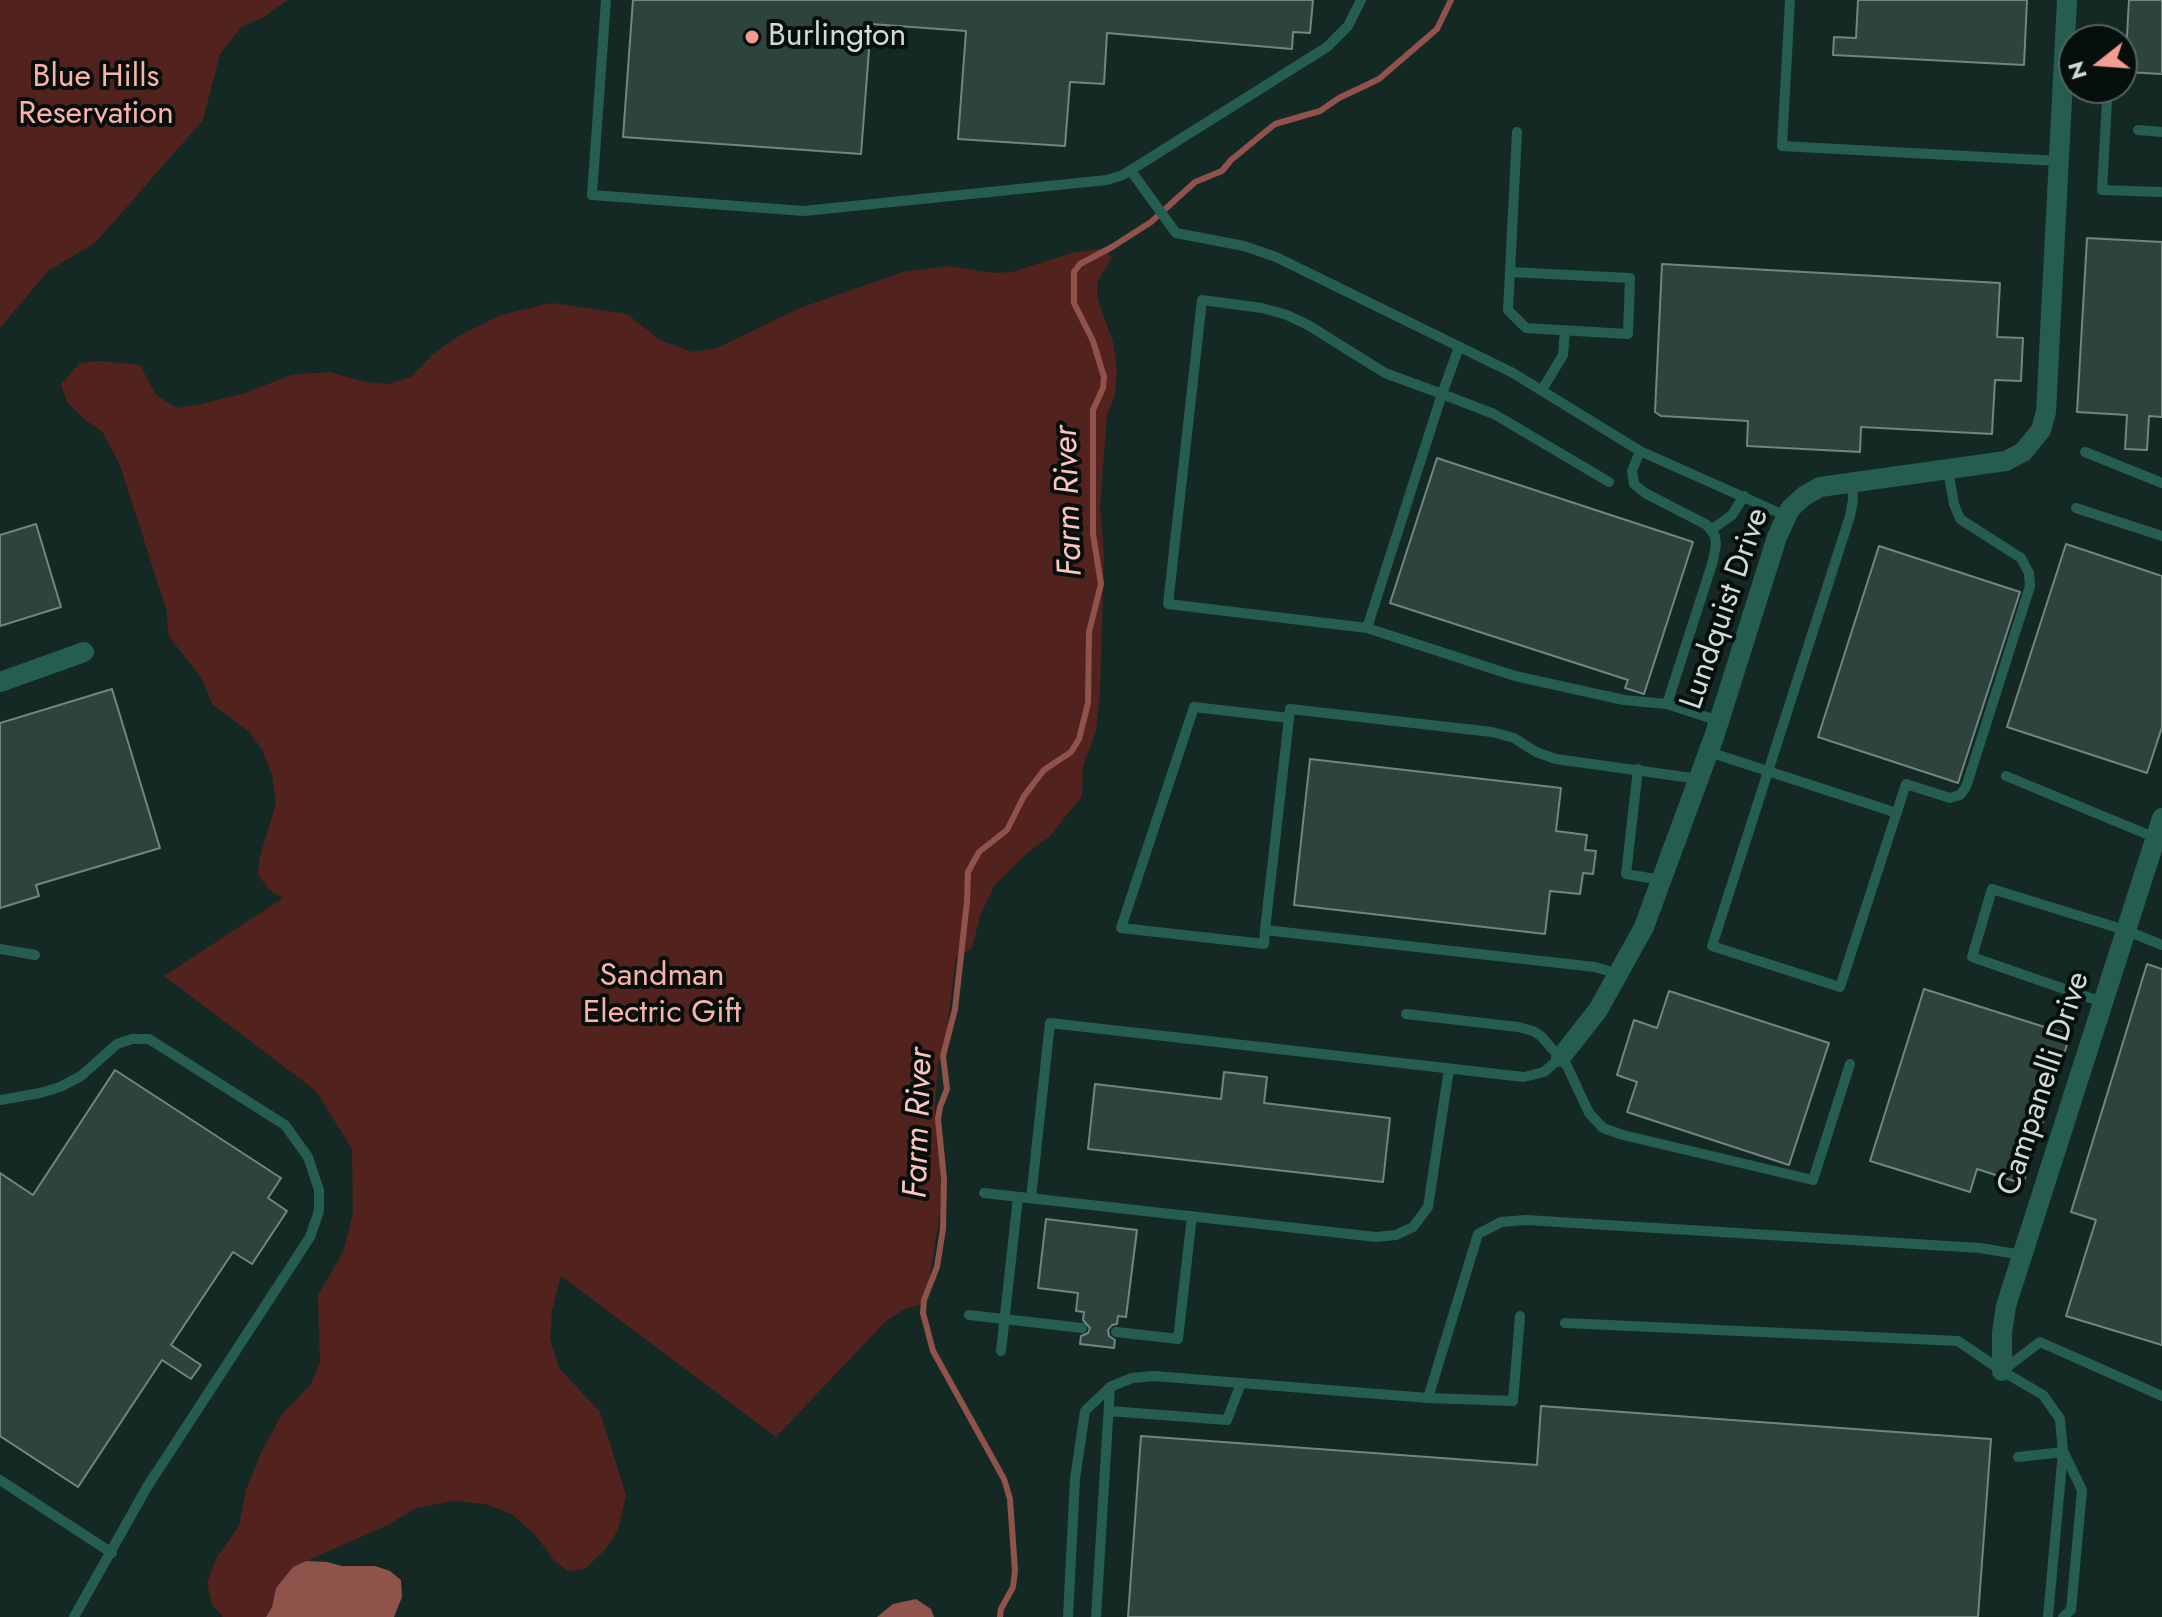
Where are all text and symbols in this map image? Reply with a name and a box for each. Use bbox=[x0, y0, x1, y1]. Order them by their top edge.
place label: Burlington bbox=[768, 18, 906, 56]
north arrow bbox=[2058, 24, 2138, 104]
marker: Burlington bbox=[743, 28, 761, 46]
text: N bbox=[2059, 57, 2095, 83]
park label: Blue Hills Reservation bbox=[18, 59, 174, 134]
water label: Farm River bbox=[1047, 425, 1093, 577]
street label: Lundquist Drive bbox=[1674, 503, 1778, 715]
park label: Sandman Electric Gift bbox=[583, 958, 741, 1033]
street label: Campanelli Drive bbox=[1991, 967, 2099, 1201]
water label: Farm River bbox=[897, 1047, 943, 1199]

